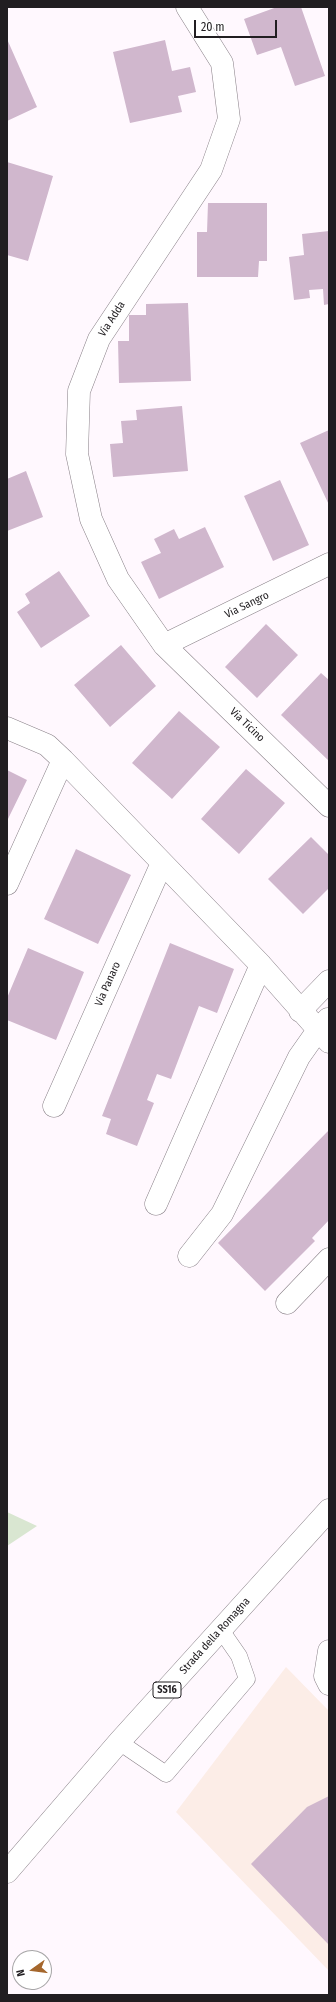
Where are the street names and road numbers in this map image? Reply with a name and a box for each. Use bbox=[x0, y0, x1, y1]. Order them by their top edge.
street label: Via Adda bbox=[96, 299, 128, 339]
street label: Via Sangro bbox=[223, 589, 271, 621]
street label: Via Ticino bbox=[227, 705, 267, 745]
street label: Via Panaro bbox=[92, 960, 124, 1008]
street label: Strada della Romagna bbox=[177, 1595, 253, 1677]
road number: SS16 bbox=[153, 1682, 181, 1698]

